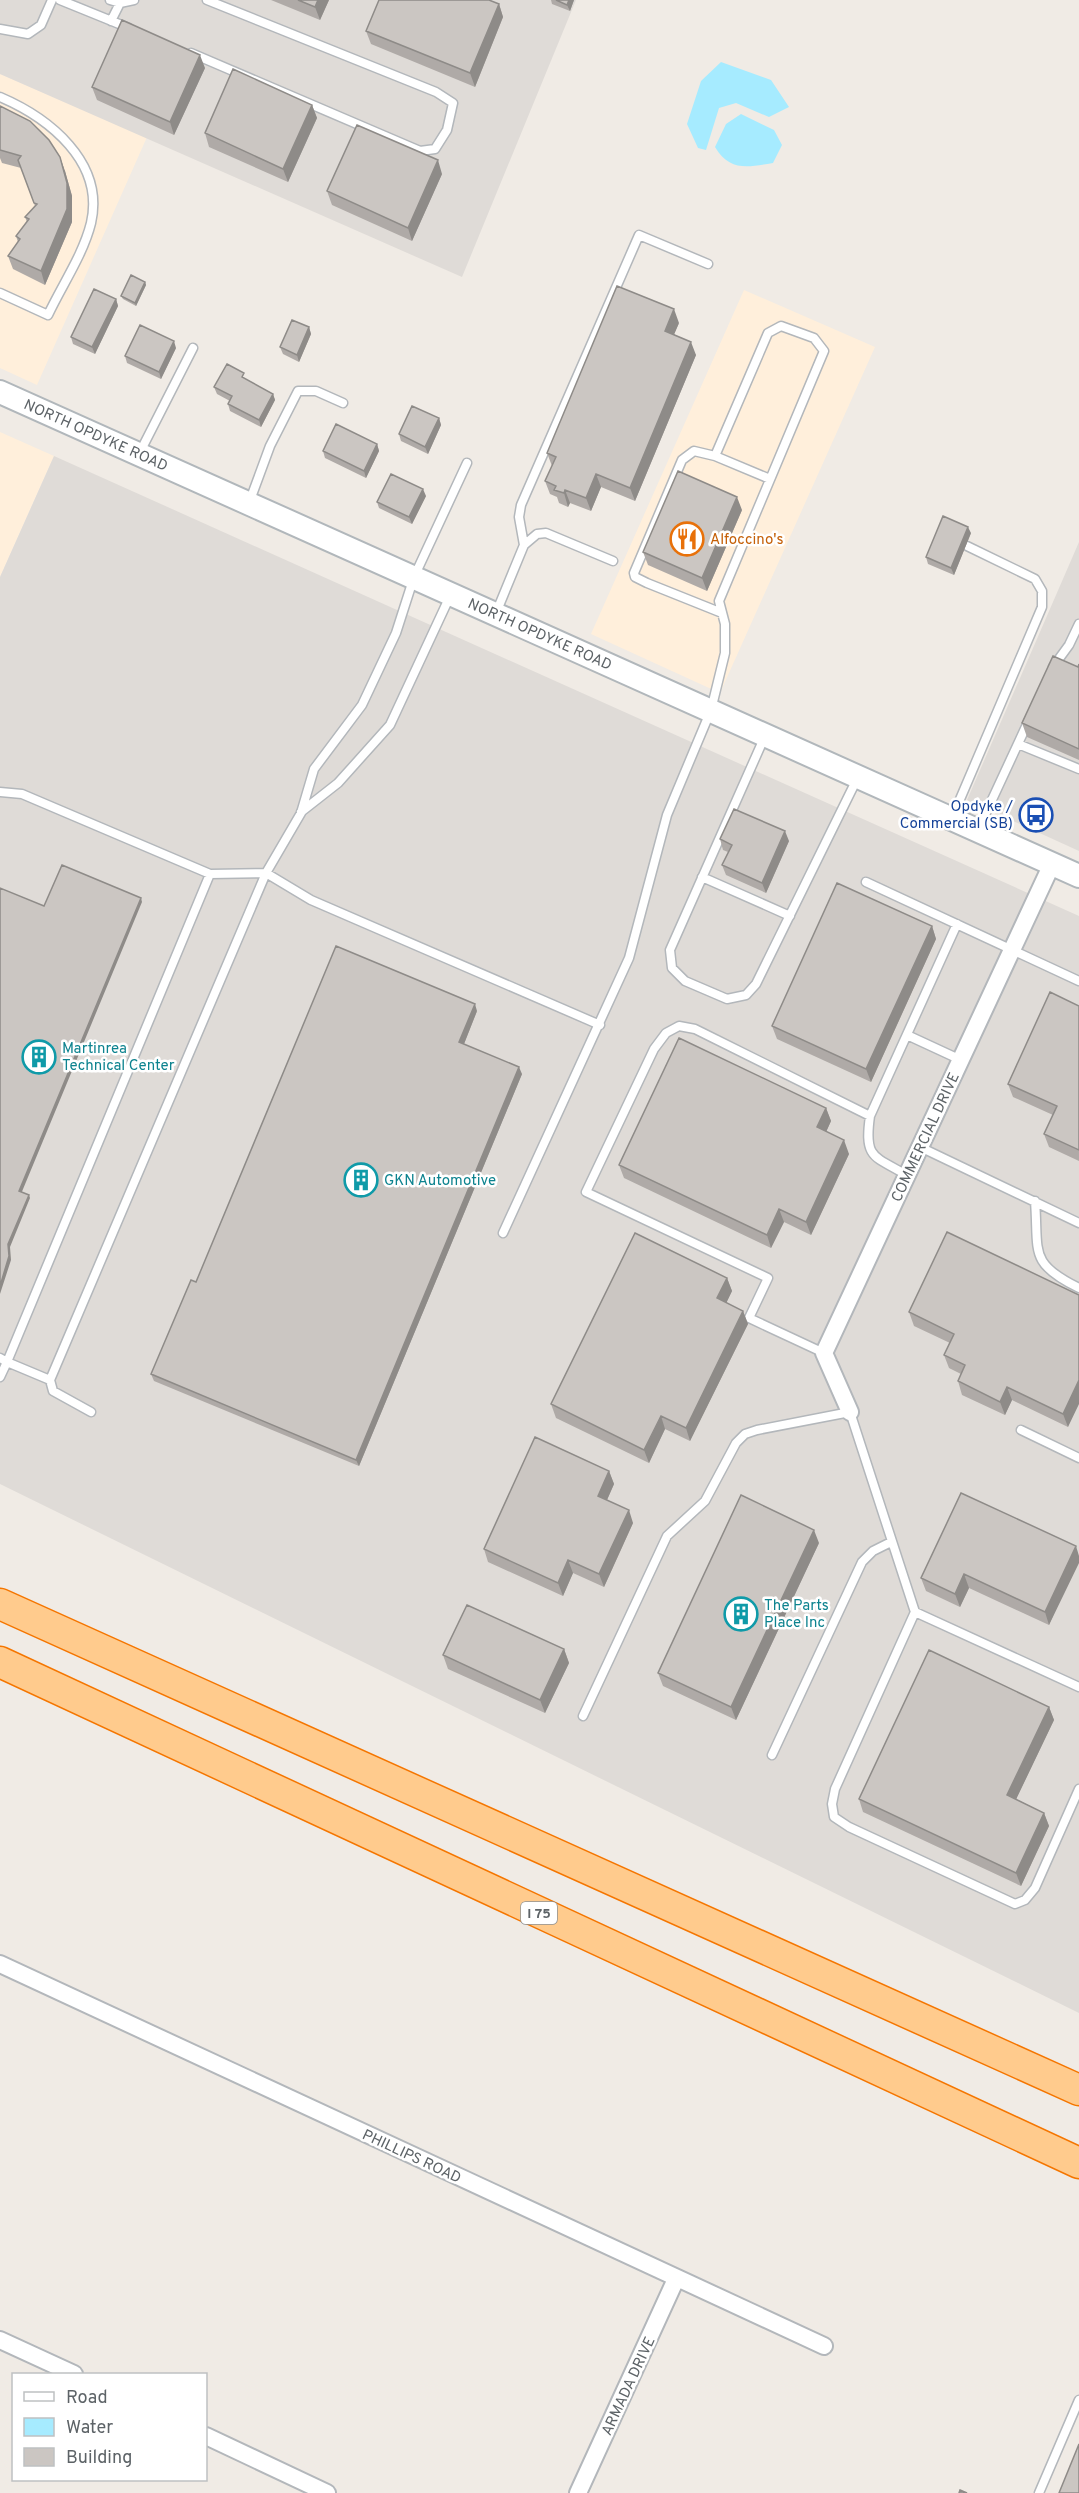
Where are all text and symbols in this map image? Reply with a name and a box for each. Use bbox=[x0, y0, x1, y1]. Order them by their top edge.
street label: NORTH OPDYKE ROAD bbox=[20, 396, 170, 477]
restaurant icon: Alfoccino's bbox=[669, 521, 705, 557]
place label: Alfoccino's bbox=[710, 531, 784, 550]
street label: NORTH OPDYKE ROAD bbox=[464, 595, 614, 676]
bus stop icon: Opdyke / Commercial (SB) bbox=[1018, 797, 1054, 833]
place label: Opdyke / Commercial (SB) bbox=[900, 798, 1014, 834]
building icon: Martinrea Technical Center bbox=[21, 1039, 57, 1075]
place label: Martinrea Technical Center bbox=[62, 1040, 175, 1076]
street label: COMMERCIAL DRIVE bbox=[888, 1070, 965, 1205]
building icon: GKN Automotive bbox=[343, 1162, 379, 1198]
place label: GKN Automotive bbox=[384, 1172, 496, 1191]
building icon: The Parts Place Inc bbox=[723, 1596, 759, 1632]
place label: The Parts Place Inc bbox=[764, 1597, 829, 1633]
road number: I 75 bbox=[521, 1902, 557, 1924]
street label: PHILLIPS ROAD bbox=[359, 2126, 464, 2189]
street label: ARMADA DRIVE bbox=[598, 2334, 661, 2439]
legend bbox=[12, 2373, 207, 2481]
text: Road bbox=[66, 2387, 108, 2410]
text: Water bbox=[66, 2417, 113, 2440]
text: Building bbox=[66, 2447, 132, 2470]

